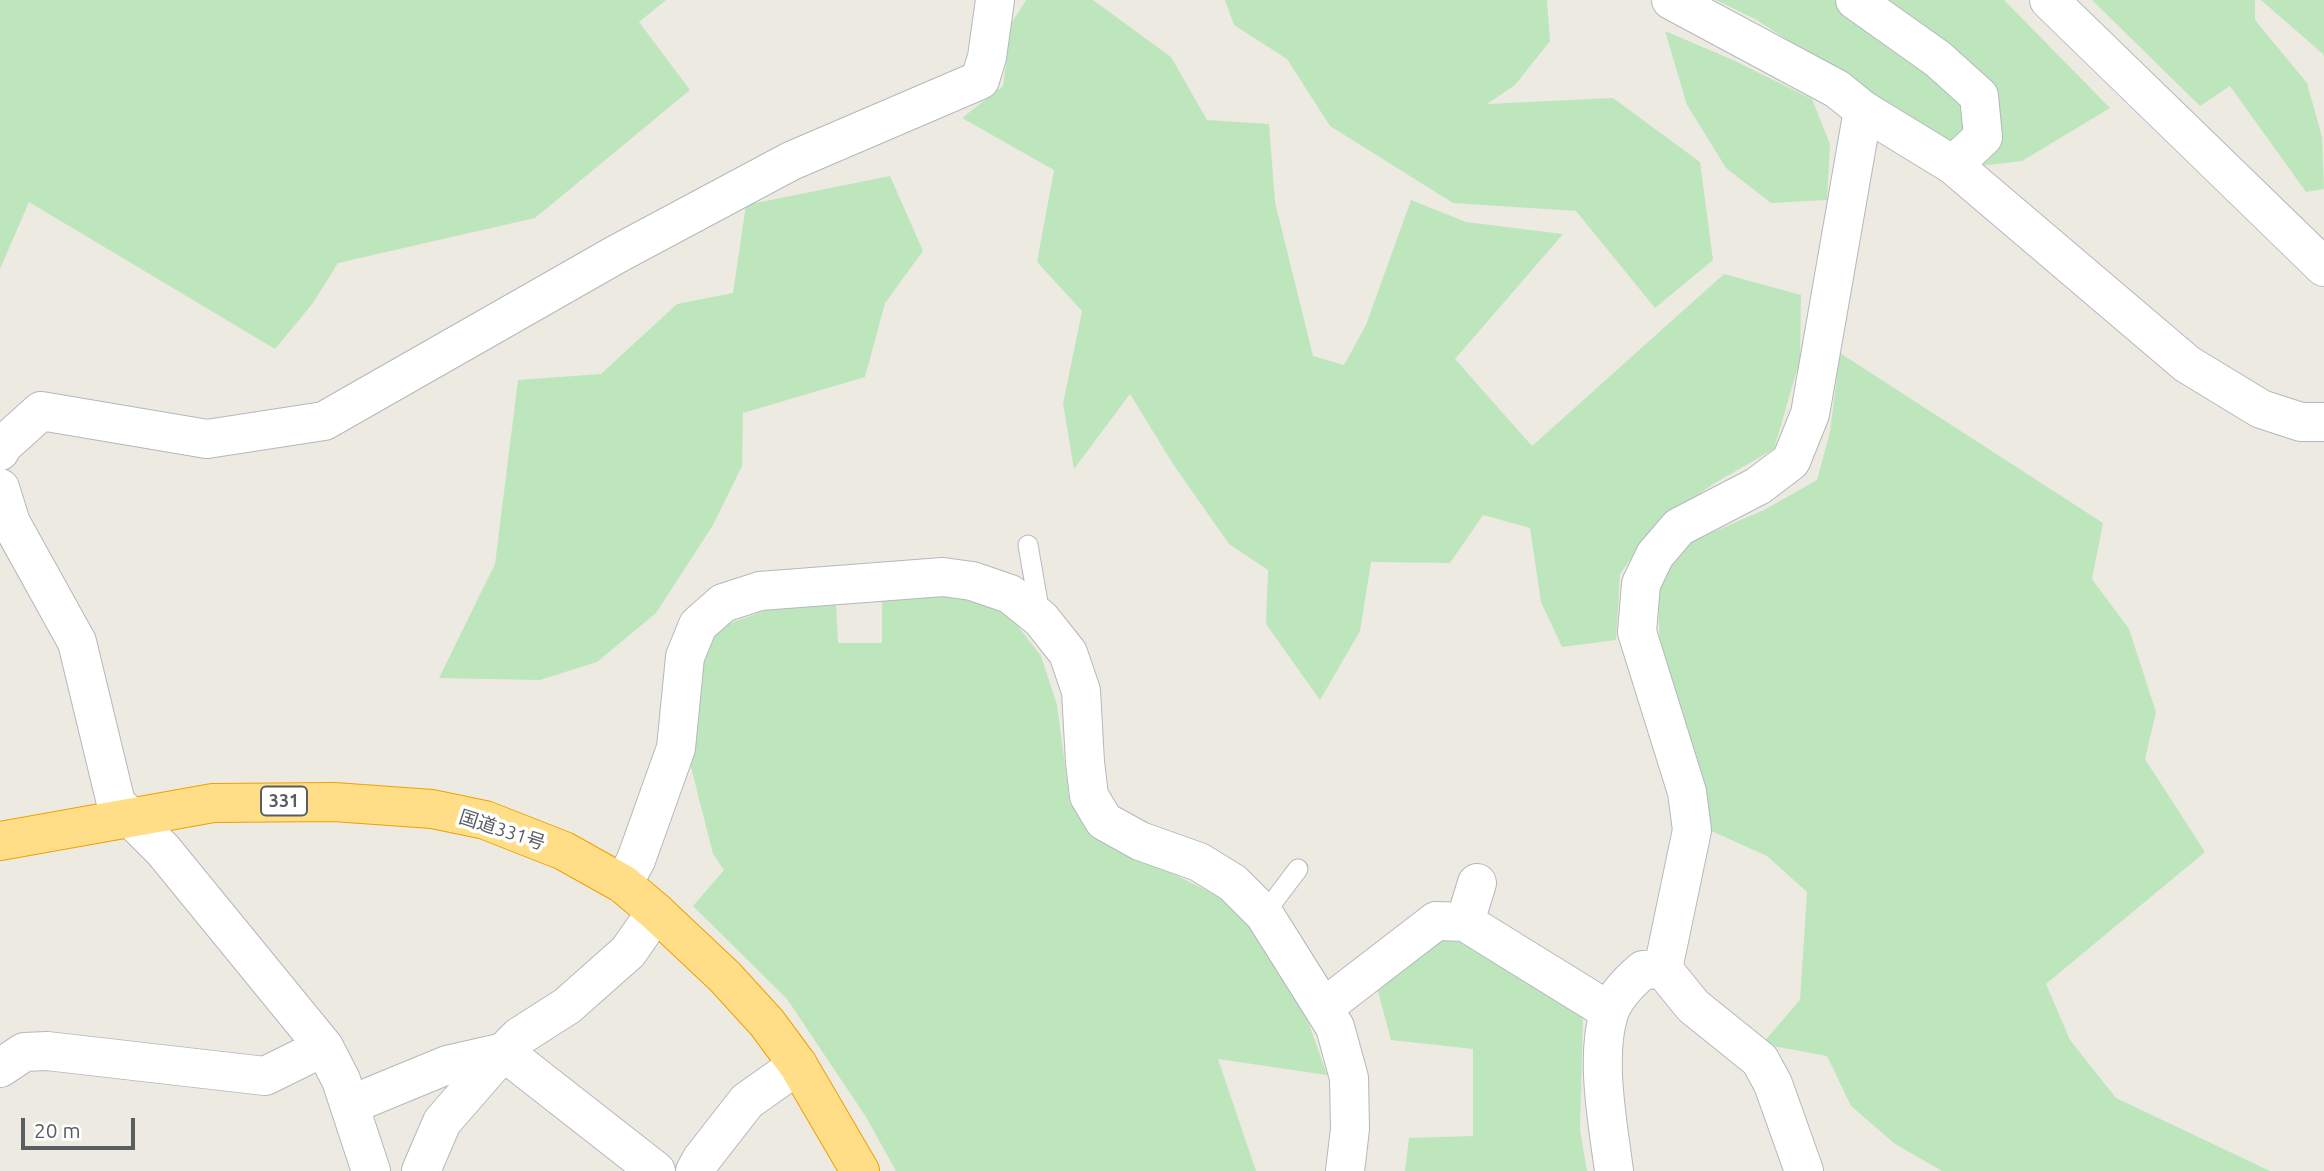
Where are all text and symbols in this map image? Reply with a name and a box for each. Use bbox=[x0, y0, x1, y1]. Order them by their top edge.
road number: 331 bbox=[261, 786, 307, 816]
street label: 国道331号 bbox=[456, 805, 548, 855]
scale bar bbox=[24, 1104, 138, 1148]
text: 20 m bbox=[34, 1118, 81, 1142]

